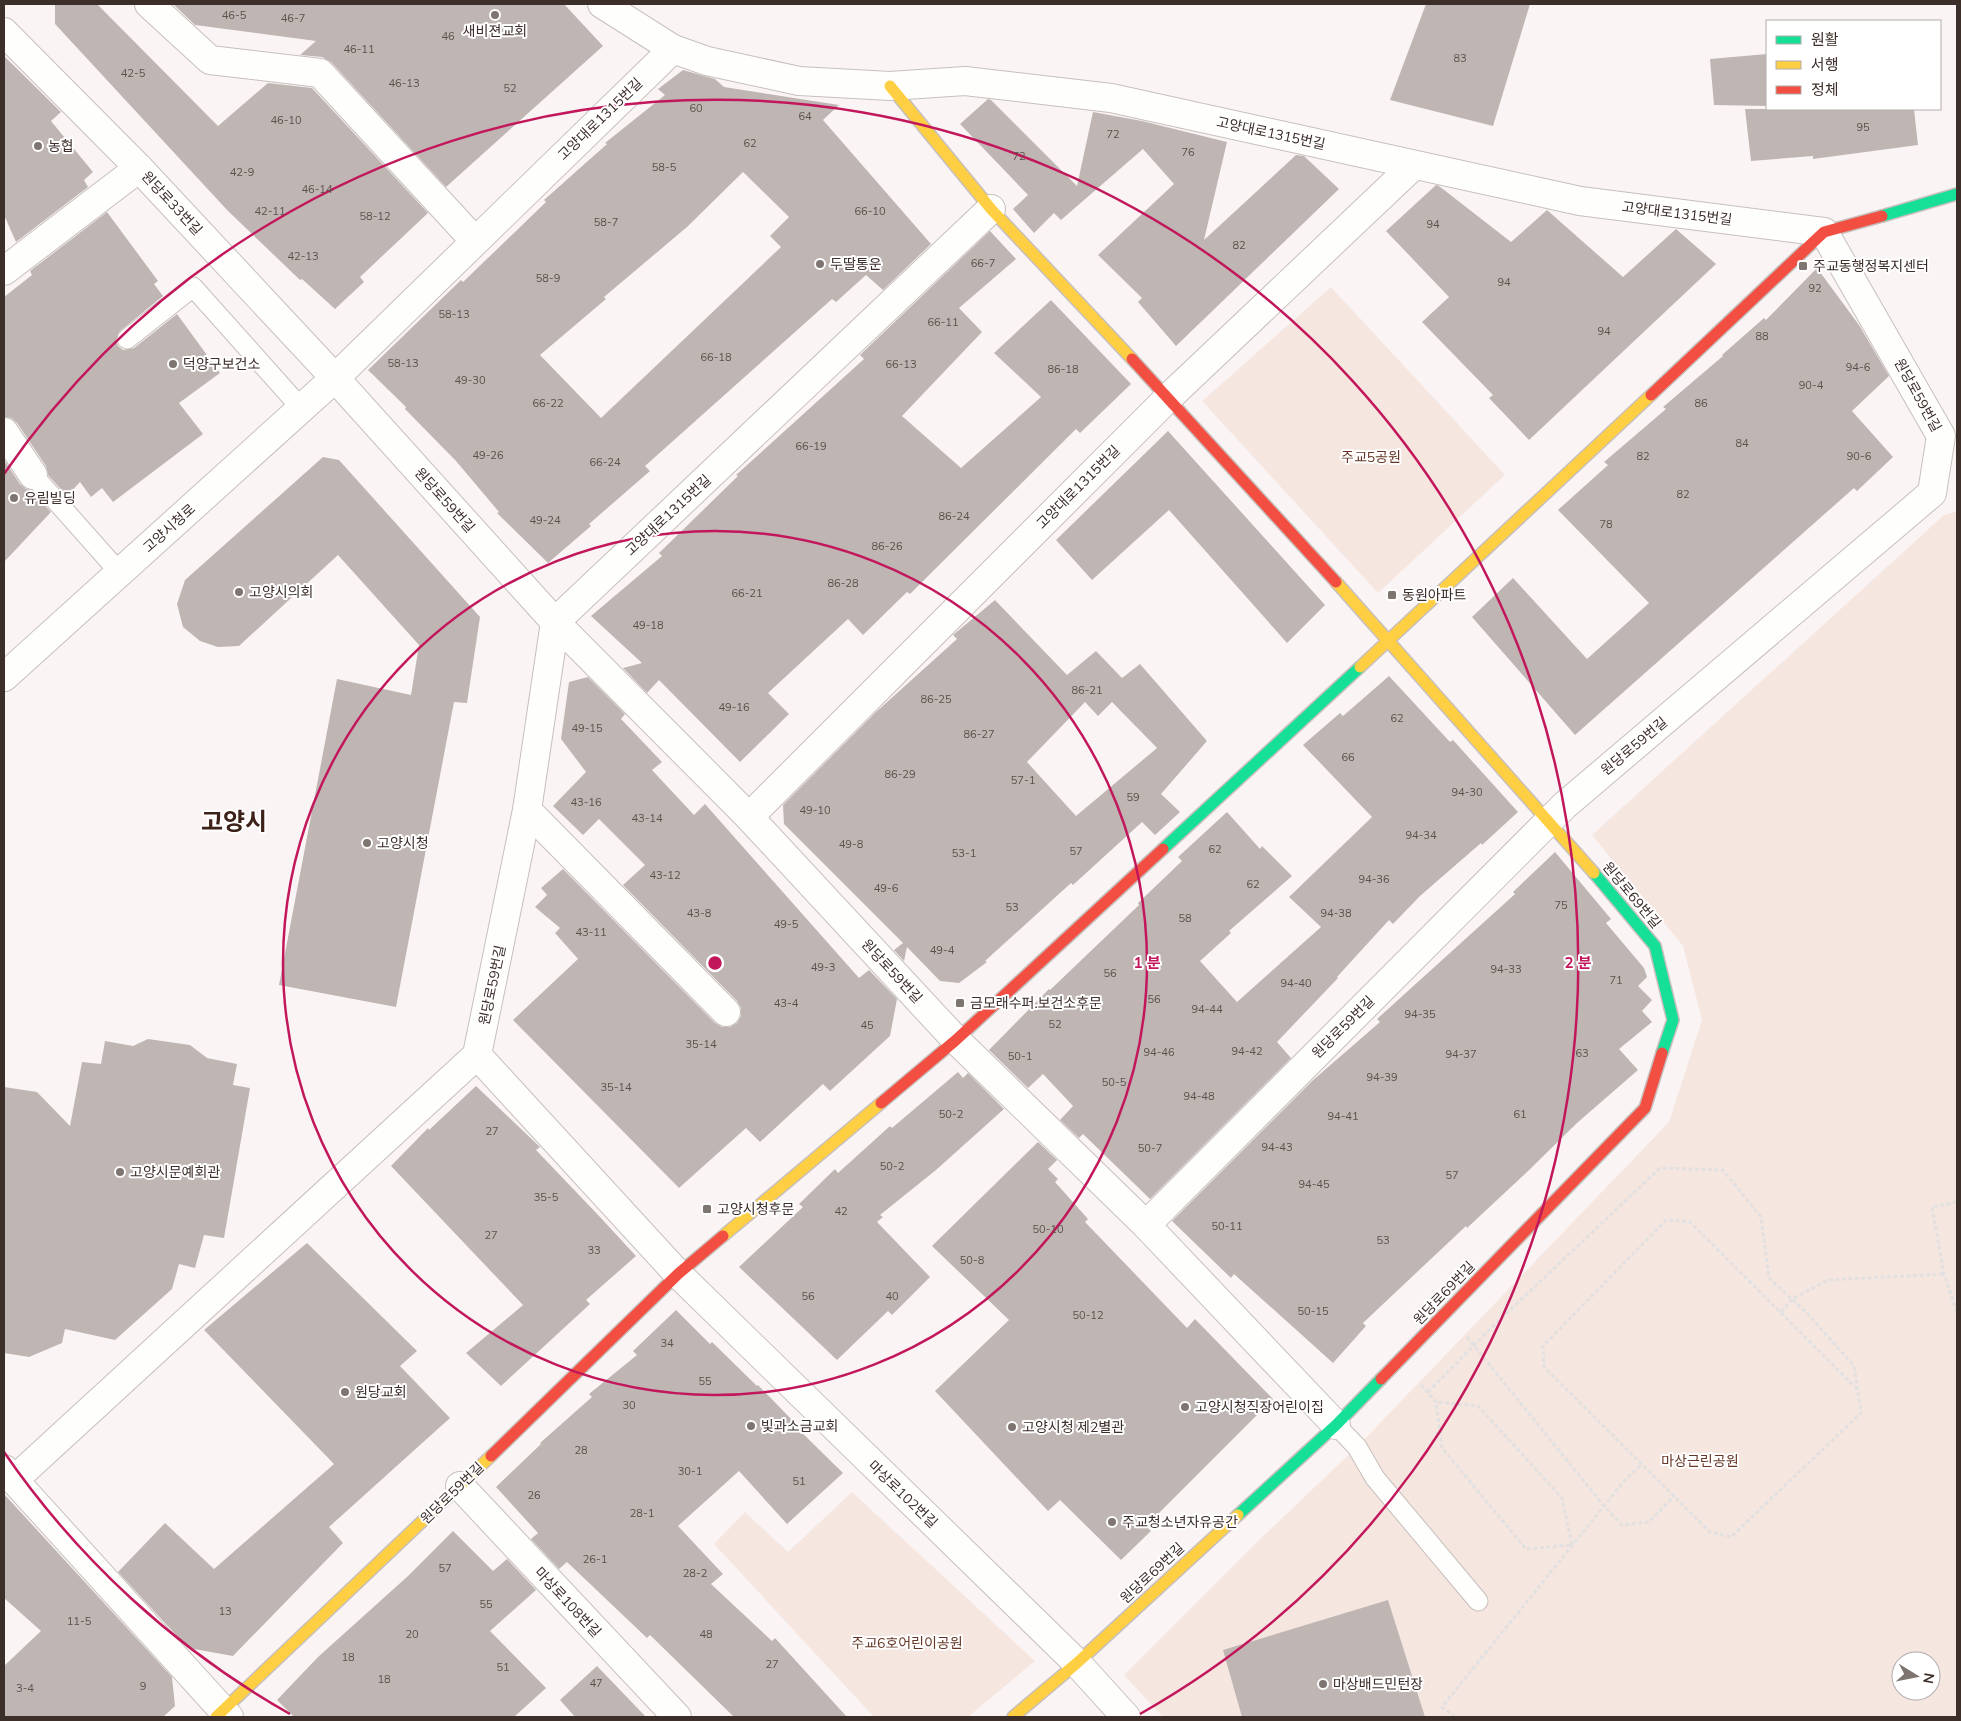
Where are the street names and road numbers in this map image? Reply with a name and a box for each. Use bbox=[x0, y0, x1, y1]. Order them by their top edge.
street label: 고양대로1315번길 bbox=[554, 74, 646, 164]
street label: 고양대로1315번길 bbox=[1215, 113, 1327, 153]
street label: 원당로33번길 bbox=[138, 167, 206, 239]
street label: 고양대로1315번길 bbox=[1621, 197, 1733, 229]
street label: 원당로59번길 bbox=[1890, 355, 1946, 435]
street label: 고양대로1315번길 bbox=[1032, 441, 1124, 533]
street label: 원당로59번길 bbox=[411, 464, 479, 536]
street label: 고양대로1315번길 bbox=[621, 471, 715, 559]
street label: 고양시청로 bbox=[139, 500, 199, 556]
street label: 원당로59번길 bbox=[1597, 713, 1671, 779]
street label: 원당로69번길 bbox=[1599, 858, 1665, 932]
street label: 원당로59번길 bbox=[858, 935, 926, 1007]
street label: 원당로59번길 bbox=[475, 943, 509, 1027]
street label: 원당로59번길 bbox=[1308, 992, 1378, 1062]
street label: 원당로69번길 bbox=[1409, 1258, 1479, 1328]
street label: 마상로102번길 bbox=[865, 1456, 941, 1532]
street label: 원당로59번길 bbox=[417, 1458, 487, 1528]
street label: 원당로69번길 bbox=[1116, 1539, 1188, 1607]
street label: 마상로108번길 bbox=[531, 1563, 605, 1641]

